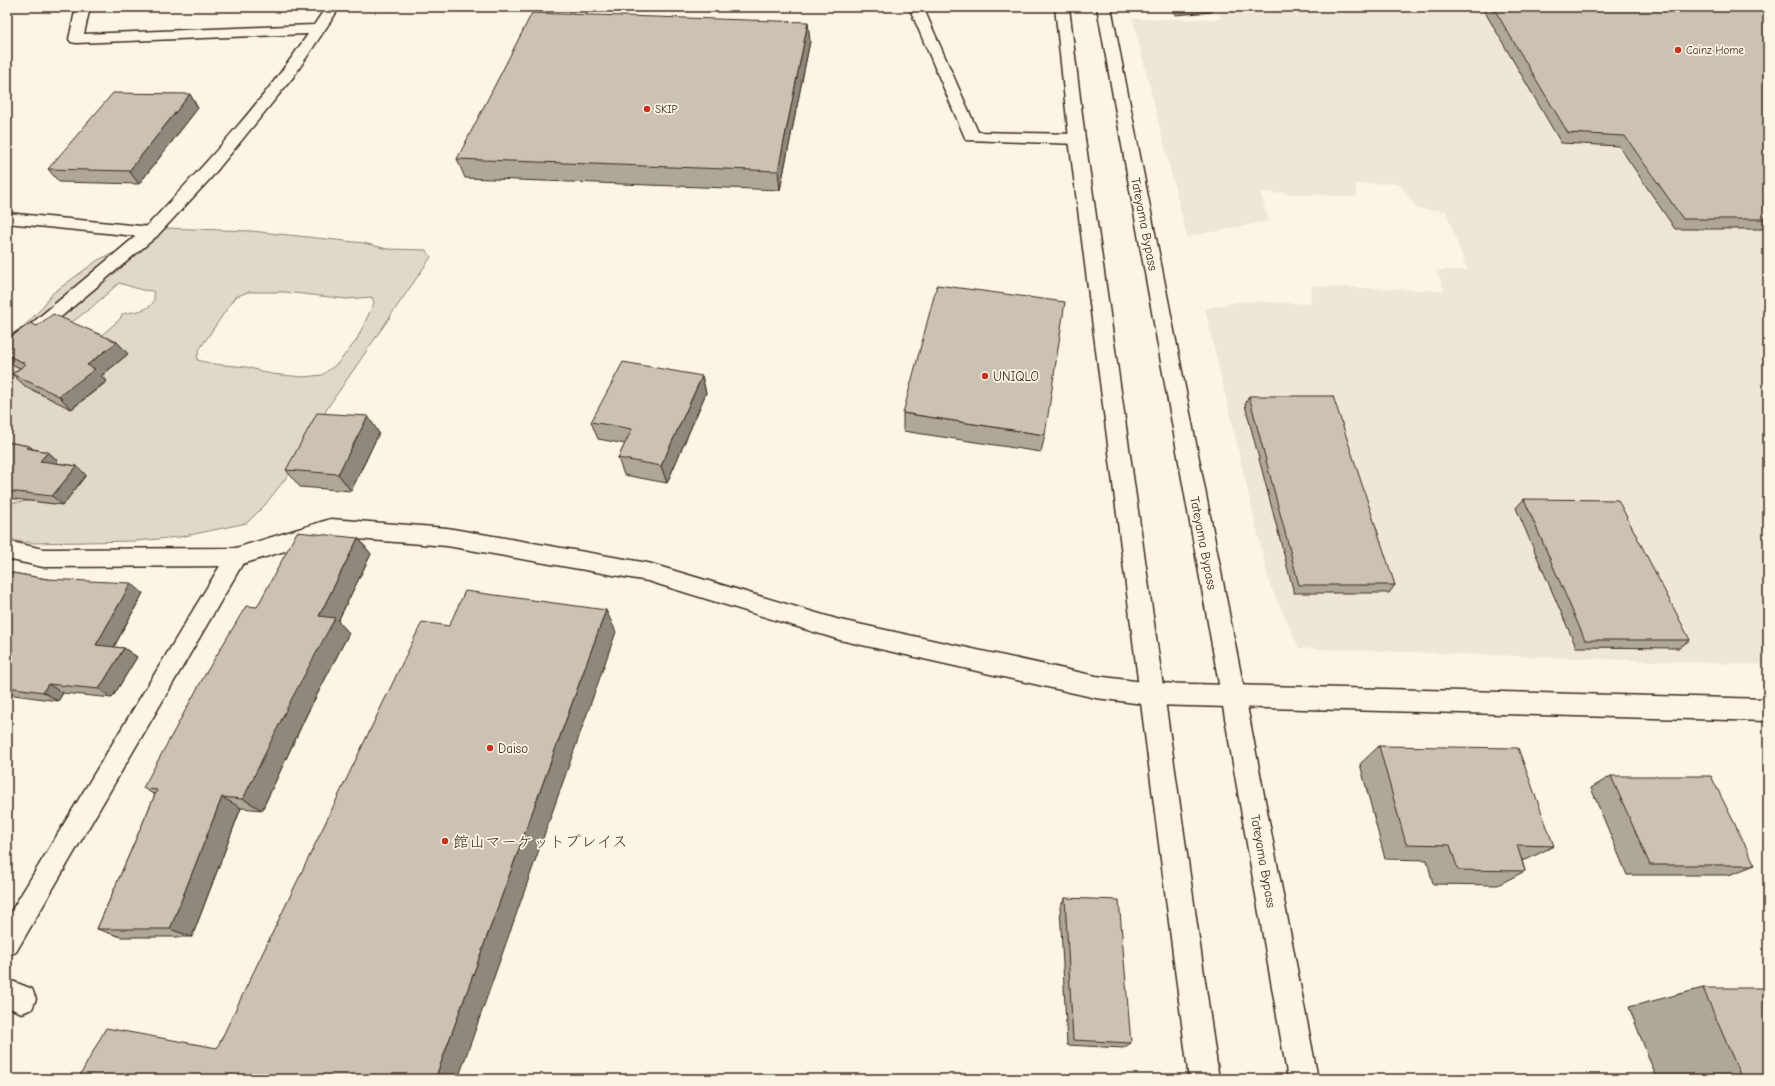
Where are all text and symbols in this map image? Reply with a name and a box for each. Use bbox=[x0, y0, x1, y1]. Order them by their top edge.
place label: Cainz Home bbox=[1686, 44, 1744, 57]
marker: Cainz Home bbox=[1673, 45, 1683, 55]
place label: SKIP bbox=[655, 103, 678, 116]
marker: SKIP bbox=[642, 104, 652, 114]
street label: Tateyama Bypass bbox=[1128, 176, 1161, 272]
place label: UNIQLO bbox=[993, 369, 1039, 384]
marker: UNIQLO bbox=[980, 371, 990, 381]
street label: Tateyama Bypass bbox=[1187, 495, 1220, 591]
place label: Daiso bbox=[498, 741, 528, 756]
marker: Daiso bbox=[485, 743, 495, 753]
street label: Tateyama Bypass bbox=[1248, 813, 1279, 909]
place label: 館山マーケットプレイス bbox=[453, 833, 628, 851]
marker: 館山マーケットプレイス bbox=[440, 836, 450, 846]

